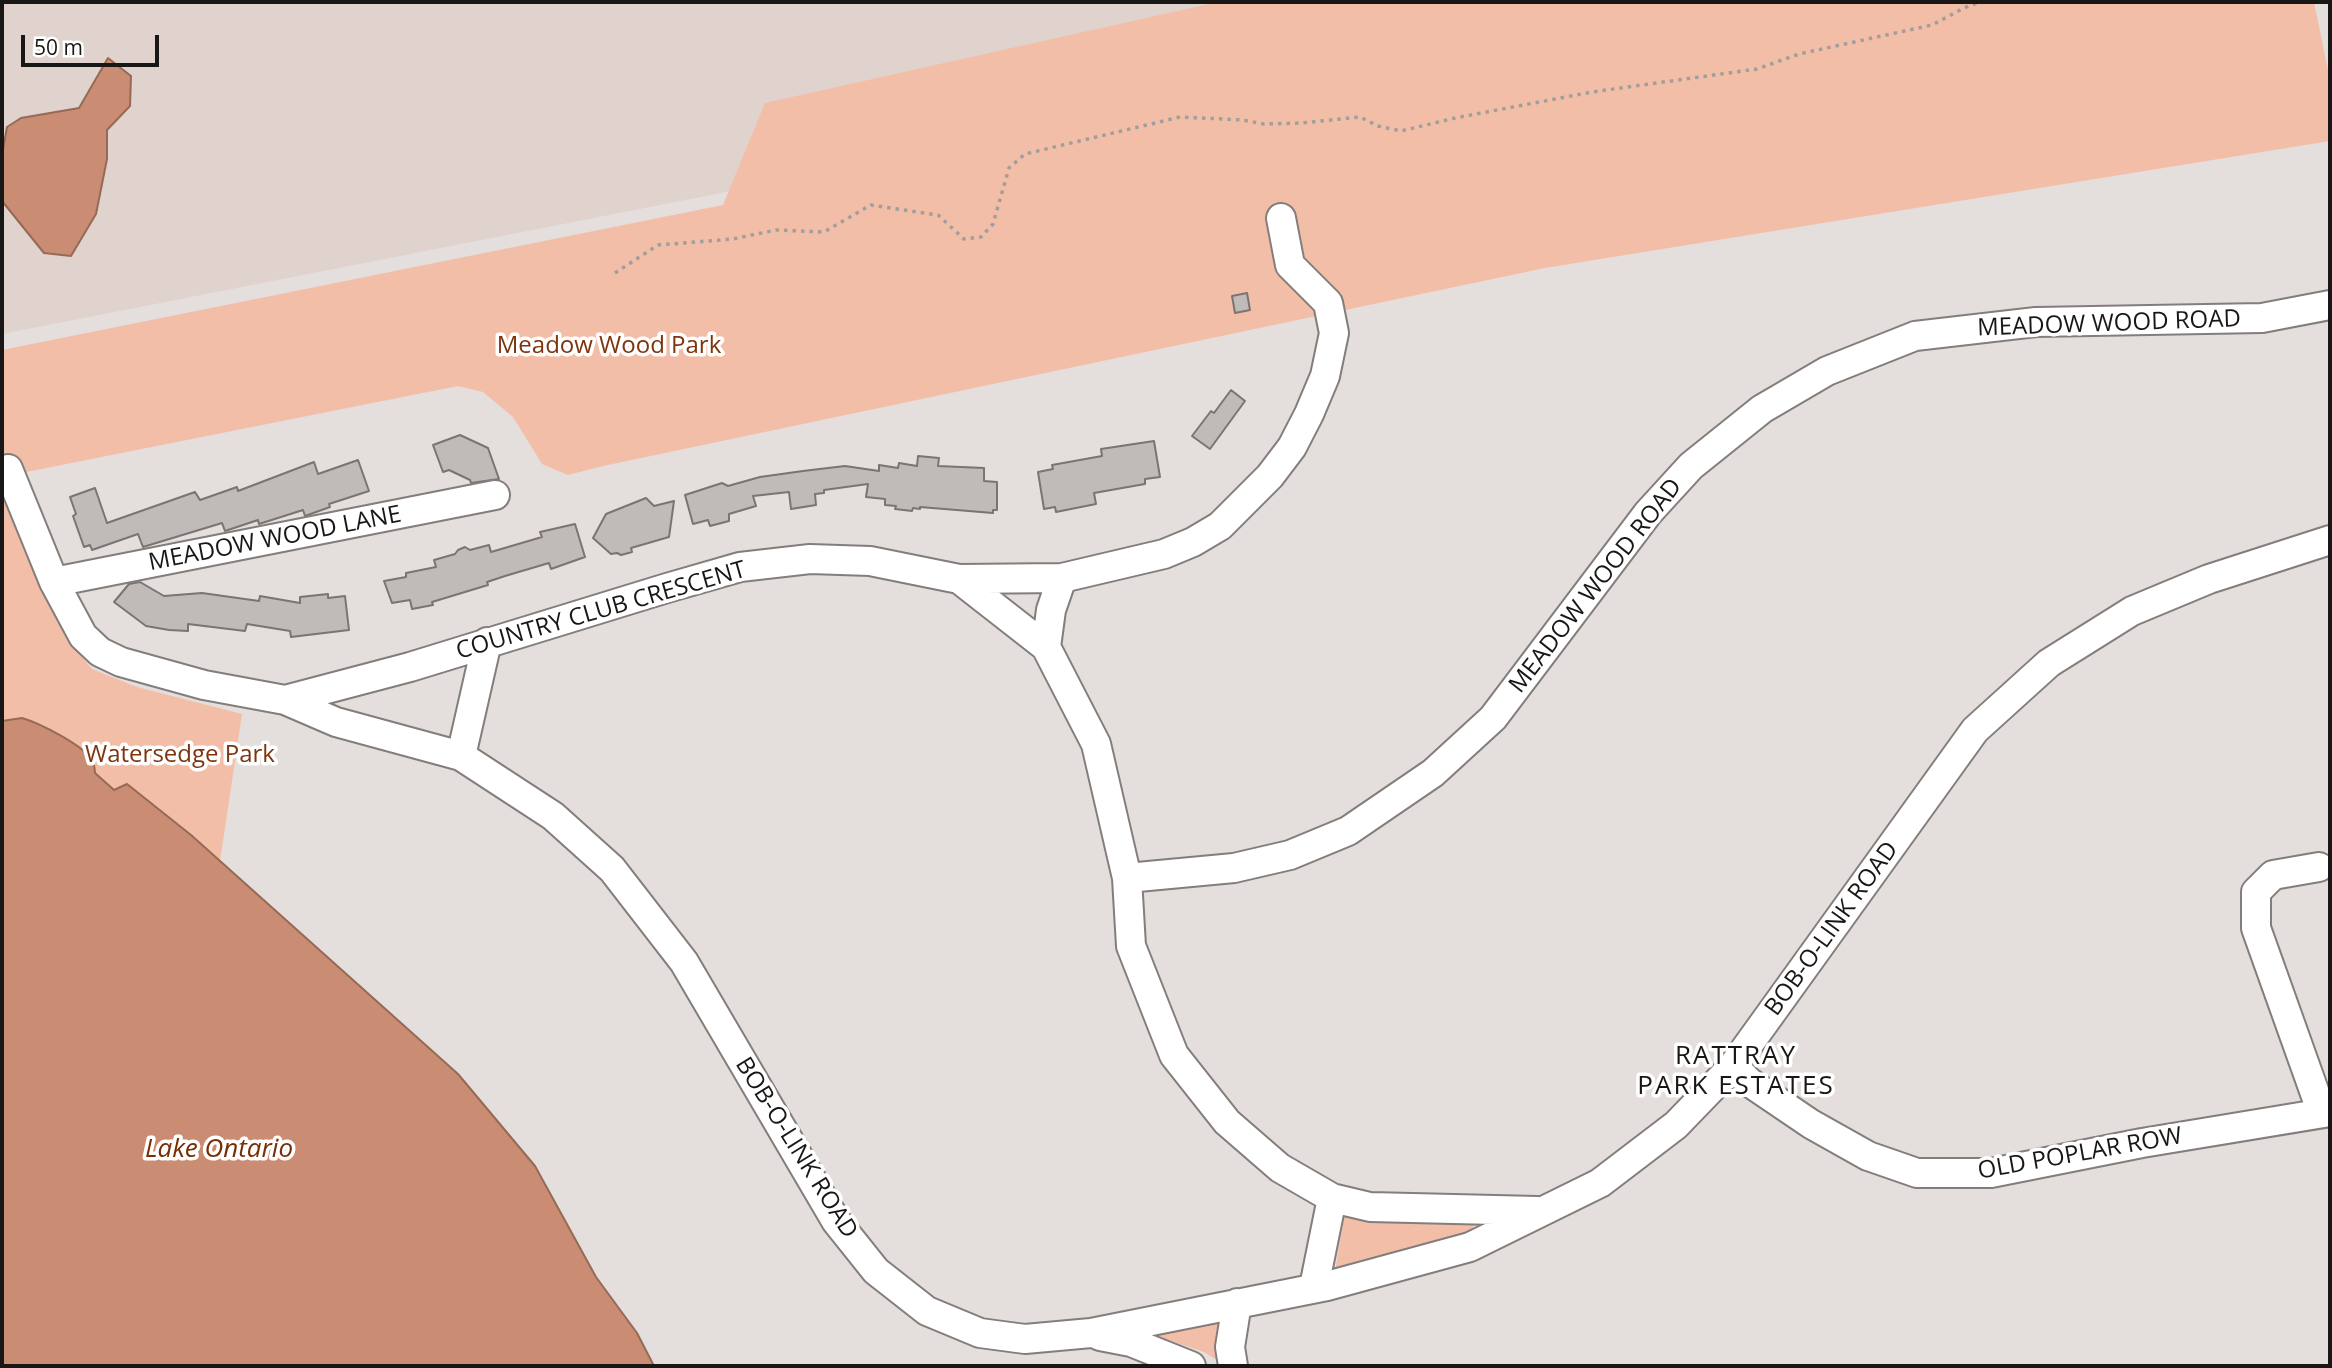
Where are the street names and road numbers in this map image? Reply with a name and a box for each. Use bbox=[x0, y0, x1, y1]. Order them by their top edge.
street label: MEADOW WOOD ROAD bbox=[1977, 305, 2241, 343]
street label: MEADOW WOOD ROAD bbox=[1503, 473, 1689, 699]
street label: MEADOW WOOD LANE bbox=[146, 500, 404, 578]
street label: COUNTRY CLUB CRESCENT bbox=[453, 556, 749, 666]
street label: BOB-O-LINK ROAD bbox=[1759, 836, 1905, 1022]
street label: BOB-O-LINK ROAD bbox=[729, 1052, 863, 1244]
street label: OLD POPLAR ROW bbox=[1976, 1122, 2184, 1186]

